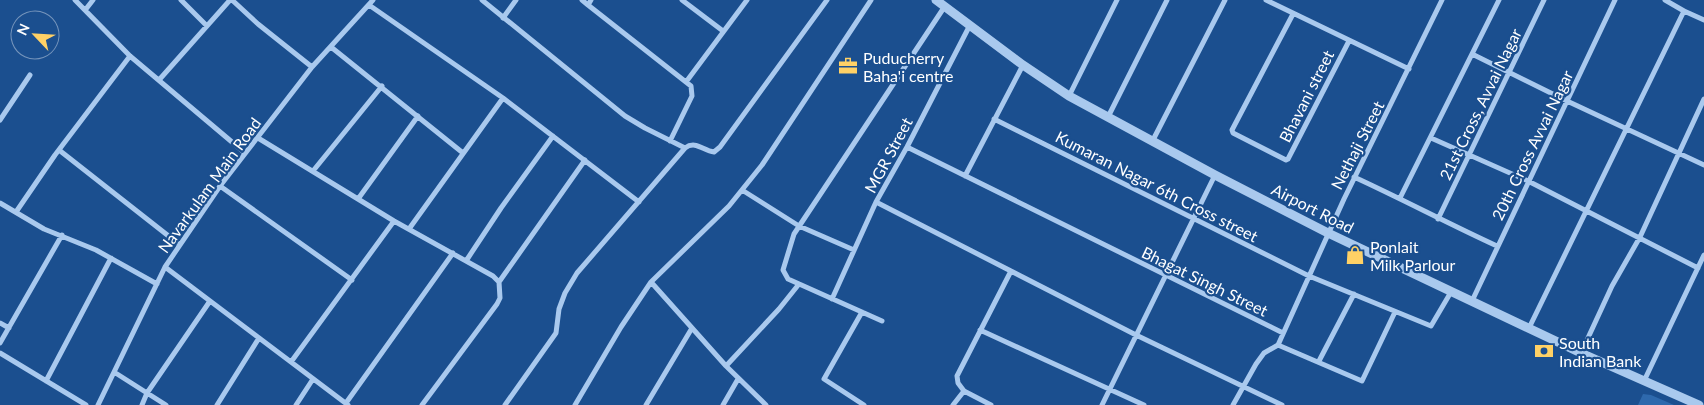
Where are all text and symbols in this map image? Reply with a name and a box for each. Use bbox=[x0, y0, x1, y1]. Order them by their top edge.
north arrow bbox=[10, 10, 60, 60]
text: N bbox=[13, 21, 33, 38]
street label: 21st Cross, Avvai Nagar bbox=[1435, 25, 1525, 183]
street label: Bhavani street bbox=[1275, 47, 1337, 145]
place label: Puducherry Baha'i centre bbox=[863, 48, 954, 85]
office icon: Puducherry Baha'i centre bbox=[837, 55, 859, 77]
street label: 20th Cross Avvai Nagar bbox=[1487, 67, 1577, 223]
street label: Nethaji Street bbox=[1327, 97, 1388, 192]
street label: Navarkulam Main Road bbox=[154, 114, 264, 256]
street label: MGR Street bbox=[860, 114, 916, 196]
street label: Kumaran Nagar 6th Cross street bbox=[1053, 127, 1262, 246]
street label: Airport Road bbox=[1269, 179, 1357, 237]
place label: Ponlait Milk Parlour bbox=[1370, 237, 1455, 274]
street label: Bhagat Singh Street bbox=[1139, 242, 1271, 320]
shop icon: Ponlait Milk Parlour bbox=[1344, 244, 1366, 266]
place label: South Indian Bank bbox=[1559, 333, 1642, 370]
bank icon: South Indian Bank bbox=[1533, 340, 1555, 362]

